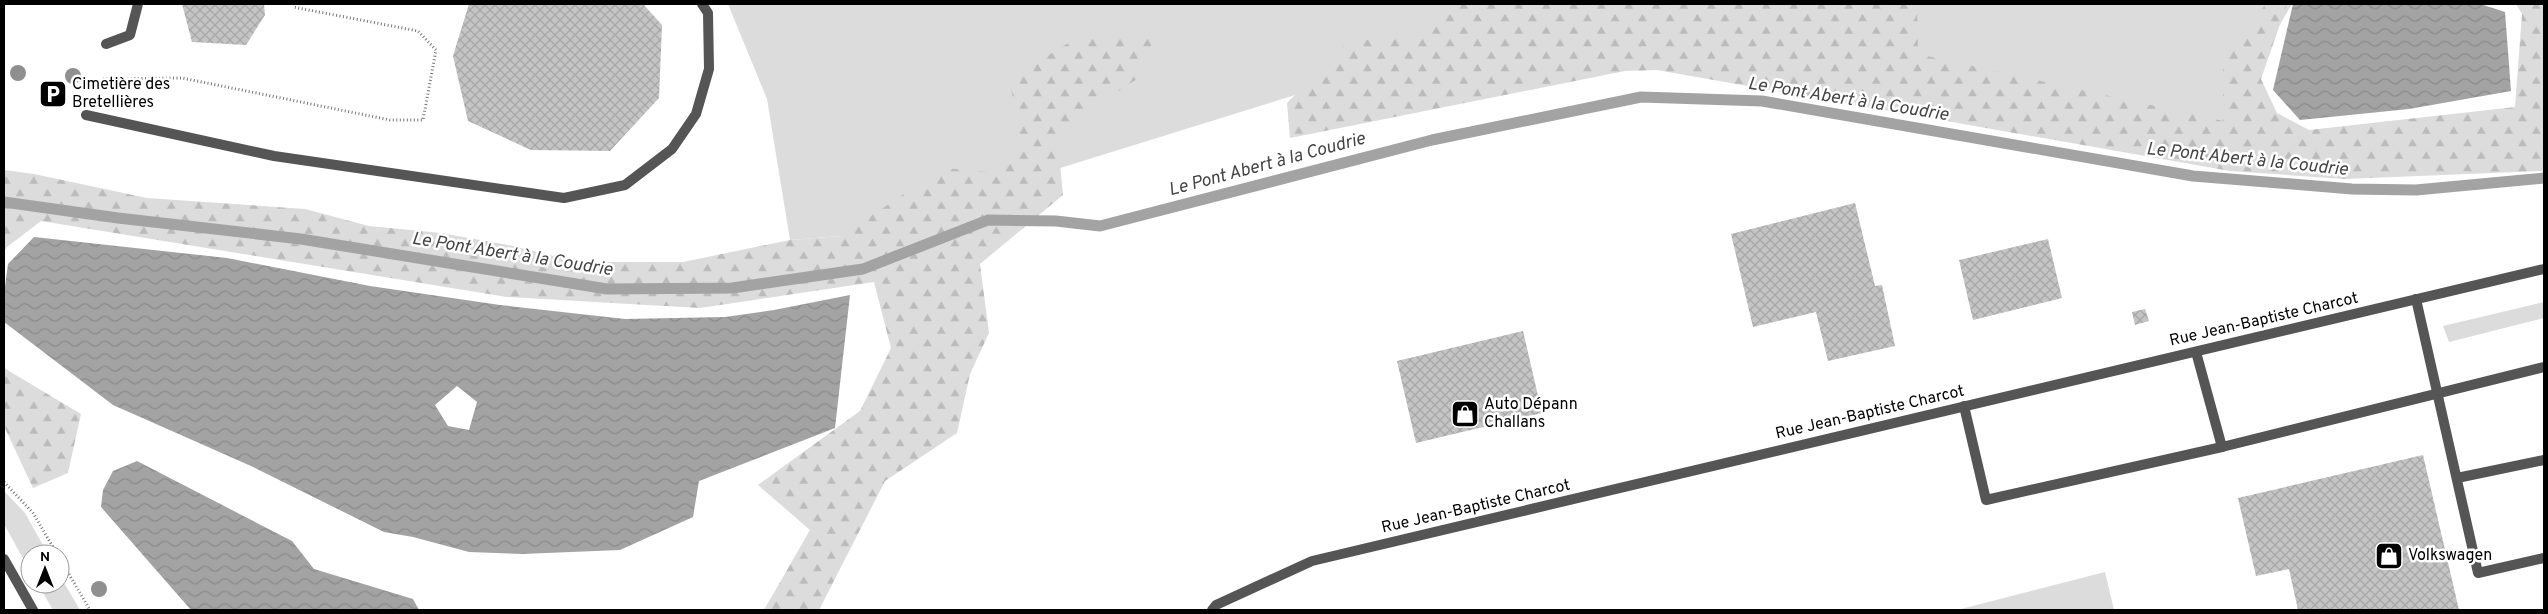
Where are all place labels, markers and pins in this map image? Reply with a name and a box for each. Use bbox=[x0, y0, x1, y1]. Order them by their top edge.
place label: Cimetière des Bretellières bbox=[72, 75, 170, 113]
parking icon: Cimetière des Bretellières bbox=[38, 79, 68, 109]
place label: Auto Dépann Challans bbox=[1484, 395, 1578, 433]
shop icon: Auto Dépann Challans bbox=[1450, 399, 1480, 429]
shop icon: Volkswagen bbox=[2374, 541, 2404, 571]
place label: Volkswagen bbox=[2408, 546, 2492, 566]

